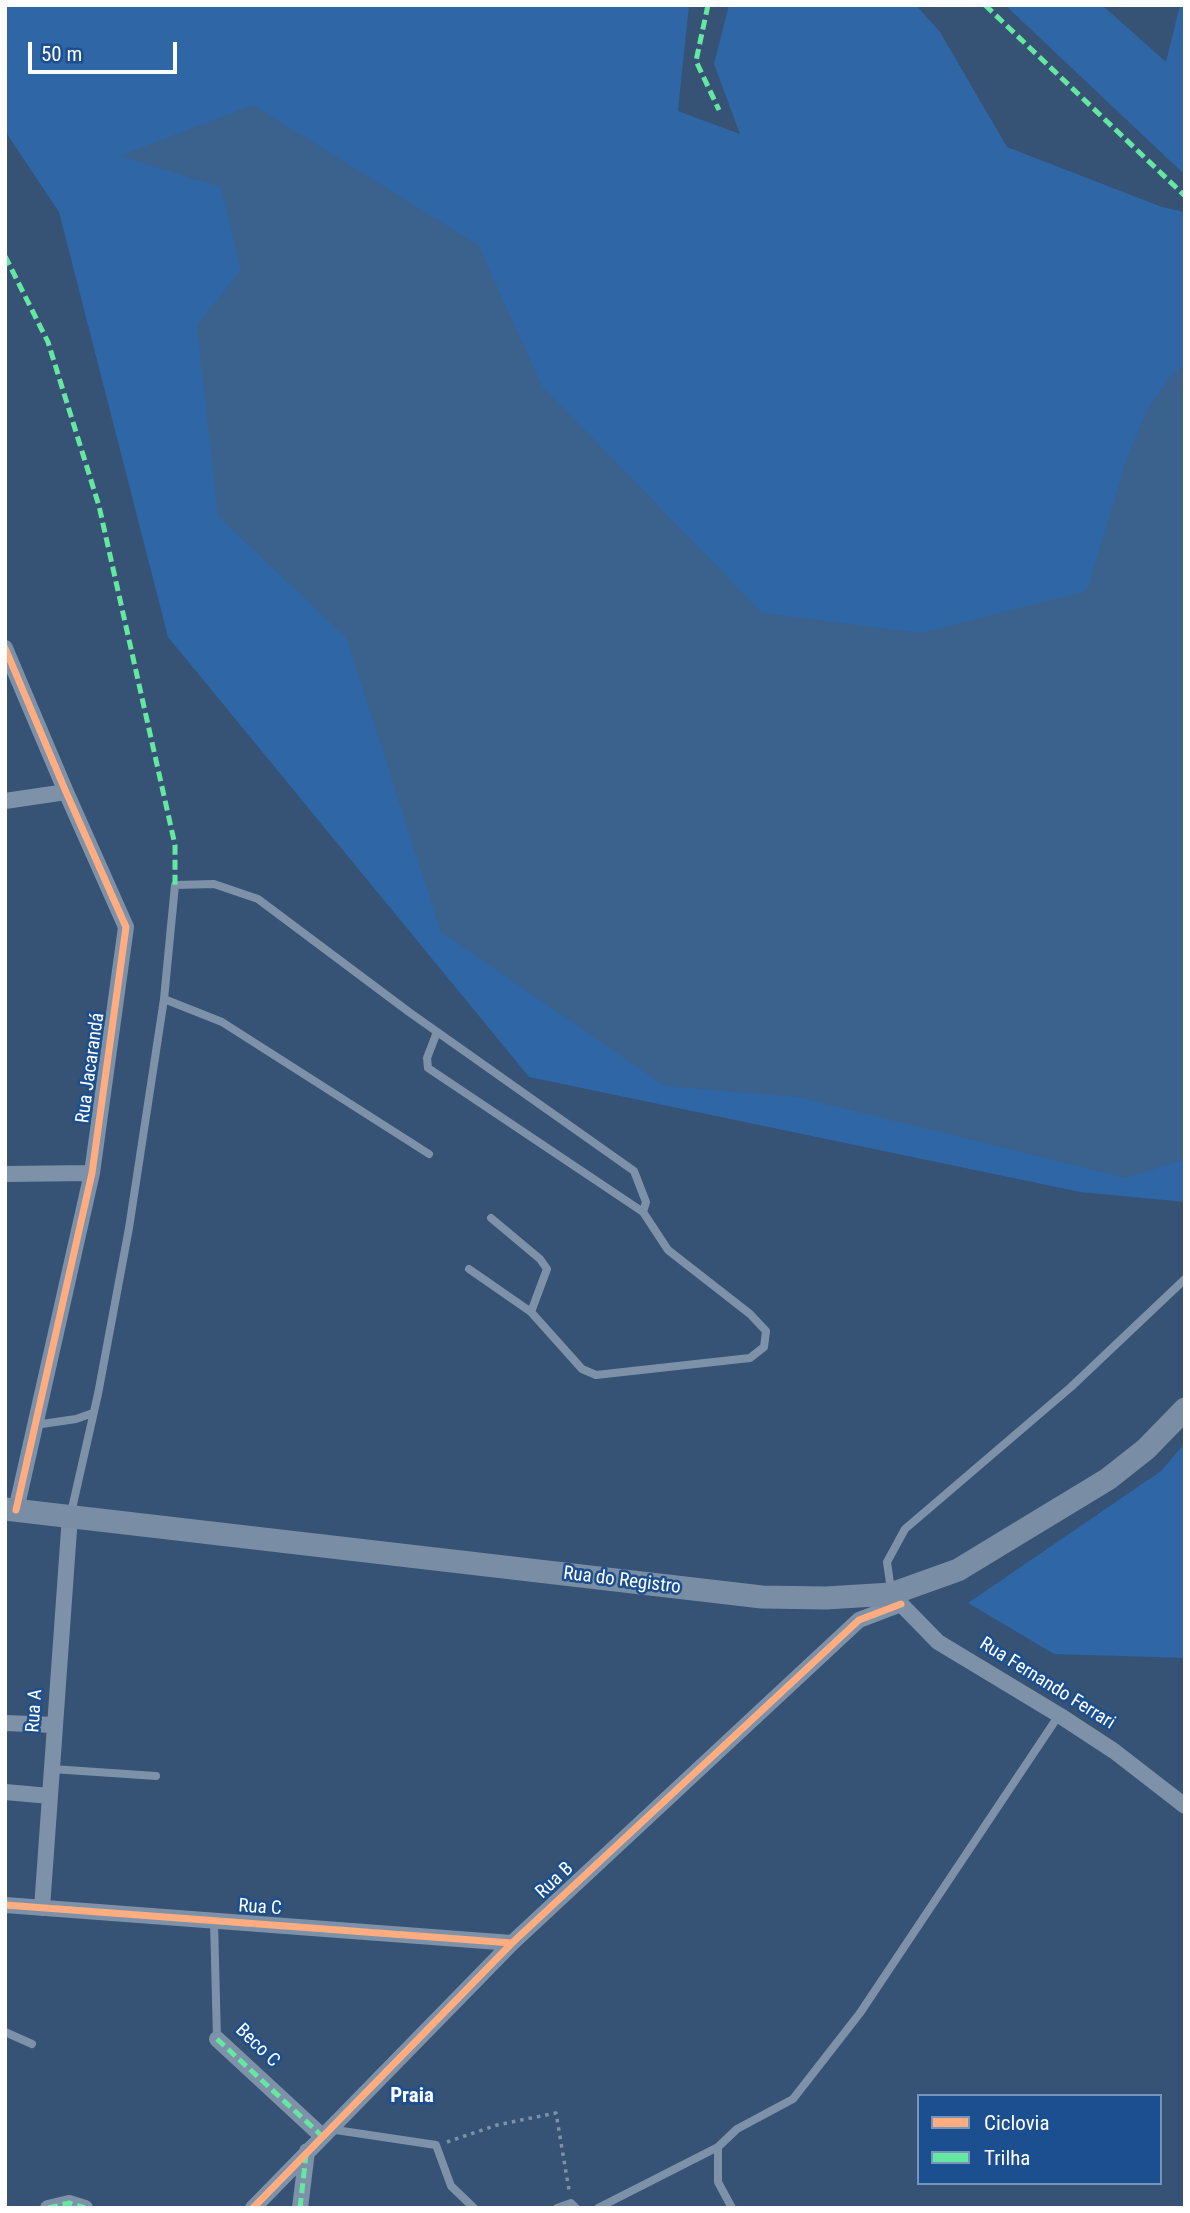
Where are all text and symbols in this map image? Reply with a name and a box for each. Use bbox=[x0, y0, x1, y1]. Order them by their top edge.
scale bar bbox=[32, 28, 180, 72]
text: 50 m bbox=[41, 42, 82, 66]
street label: Rua Jacarandá bbox=[72, 1011, 110, 1125]
street label: Rua do Registro bbox=[562, 1562, 682, 1600]
street label: Rua Fernando Ferrari bbox=[975, 1633, 1119, 1735]
street label: Rua A bbox=[22, 1688, 48, 1734]
street label: Rua B bbox=[531, 1858, 579, 1904]
street label: Rua C bbox=[238, 1895, 282, 1921]
street label: Beco C bbox=[230, 2019, 284, 2073]
district label: Praia bbox=[390, 2084, 434, 2110]
legend bbox=[917, 2094, 1162, 2185]
text: Ciclovia bbox=[984, 2111, 1050, 2135]
text: Trilha bbox=[984, 2146, 1030, 2170]

